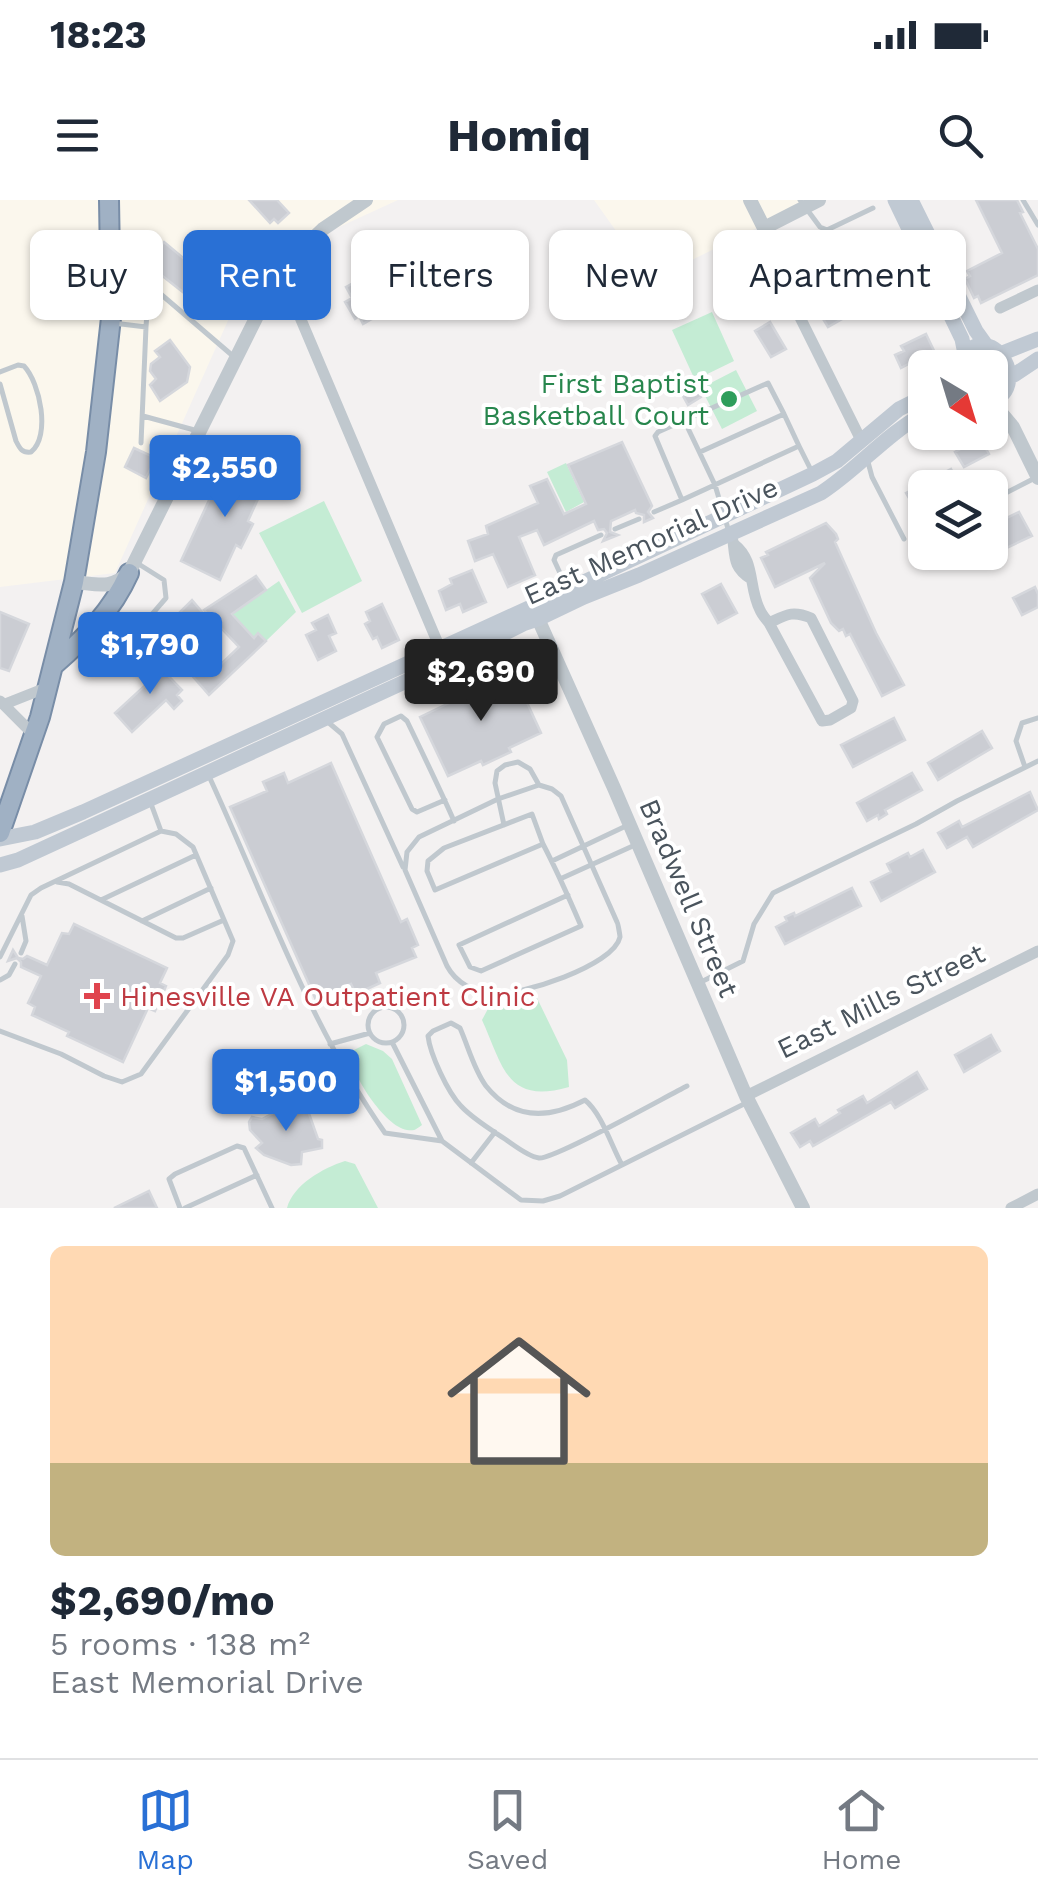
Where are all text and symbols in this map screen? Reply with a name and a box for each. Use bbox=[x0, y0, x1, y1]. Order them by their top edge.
text: 18:23 bbox=[50, 13, 147, 57]
icon: menu bbox=[50, 108, 105, 163]
icon: search bbox=[933, 108, 988, 163]
text: Homiq bbox=[447, 109, 591, 162]
chip: Buy bbox=[30, 230, 163, 320]
chip: Rent bbox=[183, 230, 331, 320]
chip: Filters bbox=[351, 230, 529, 320]
chip: New bbox=[549, 230, 693, 320]
chip: Apartment bbox=[713, 230, 966, 320]
north arrow bbox=[908, 350, 1008, 450]
map controls bbox=[908, 350, 1008, 570]
place label: First Baptist Basketball Court bbox=[483, 367, 709, 432]
marker: First Baptist Basketball Court bbox=[718, 388, 740, 410]
pin: $2,550 bbox=[144, 435, 306, 520]
text: $2,550 bbox=[172, 448, 278, 486]
street label: East Memorial Drive bbox=[519, 470, 783, 612]
button: layers bbox=[908, 470, 1008, 570]
pin: $1,790 bbox=[69, 612, 231, 697]
text: $1,790 bbox=[100, 625, 200, 663]
pin: $2,690 bbox=[400, 639, 562, 724]
text: $2,690 bbox=[427, 652, 535, 690]
street label: Bradwell Street bbox=[632, 794, 746, 1002]
street label: East Mills Street bbox=[772, 936, 990, 1066]
place label: Hinesville VA Outpatient Clinic bbox=[120, 980, 535, 1013]
marker: Hinesville VA Outpatient Clinic bbox=[84, 983, 110, 1009]
pin: $1,500 bbox=[205, 1049, 367, 1134]
text: $1,500 bbox=[234, 1062, 338, 1100]
icon: home bbox=[429, 1311, 609, 1491]
text: $2,690/mo bbox=[50, 1576, 275, 1625]
text: 5 rooms · 138 m² bbox=[50, 1625, 310, 1663]
text: East Memorial Drive bbox=[50, 1663, 364, 1701]
tab: Map bbox=[137, 1783, 194, 1876]
tab: Saved bbox=[467, 1783, 548, 1876]
tab: Home bbox=[821, 1783, 901, 1876]

